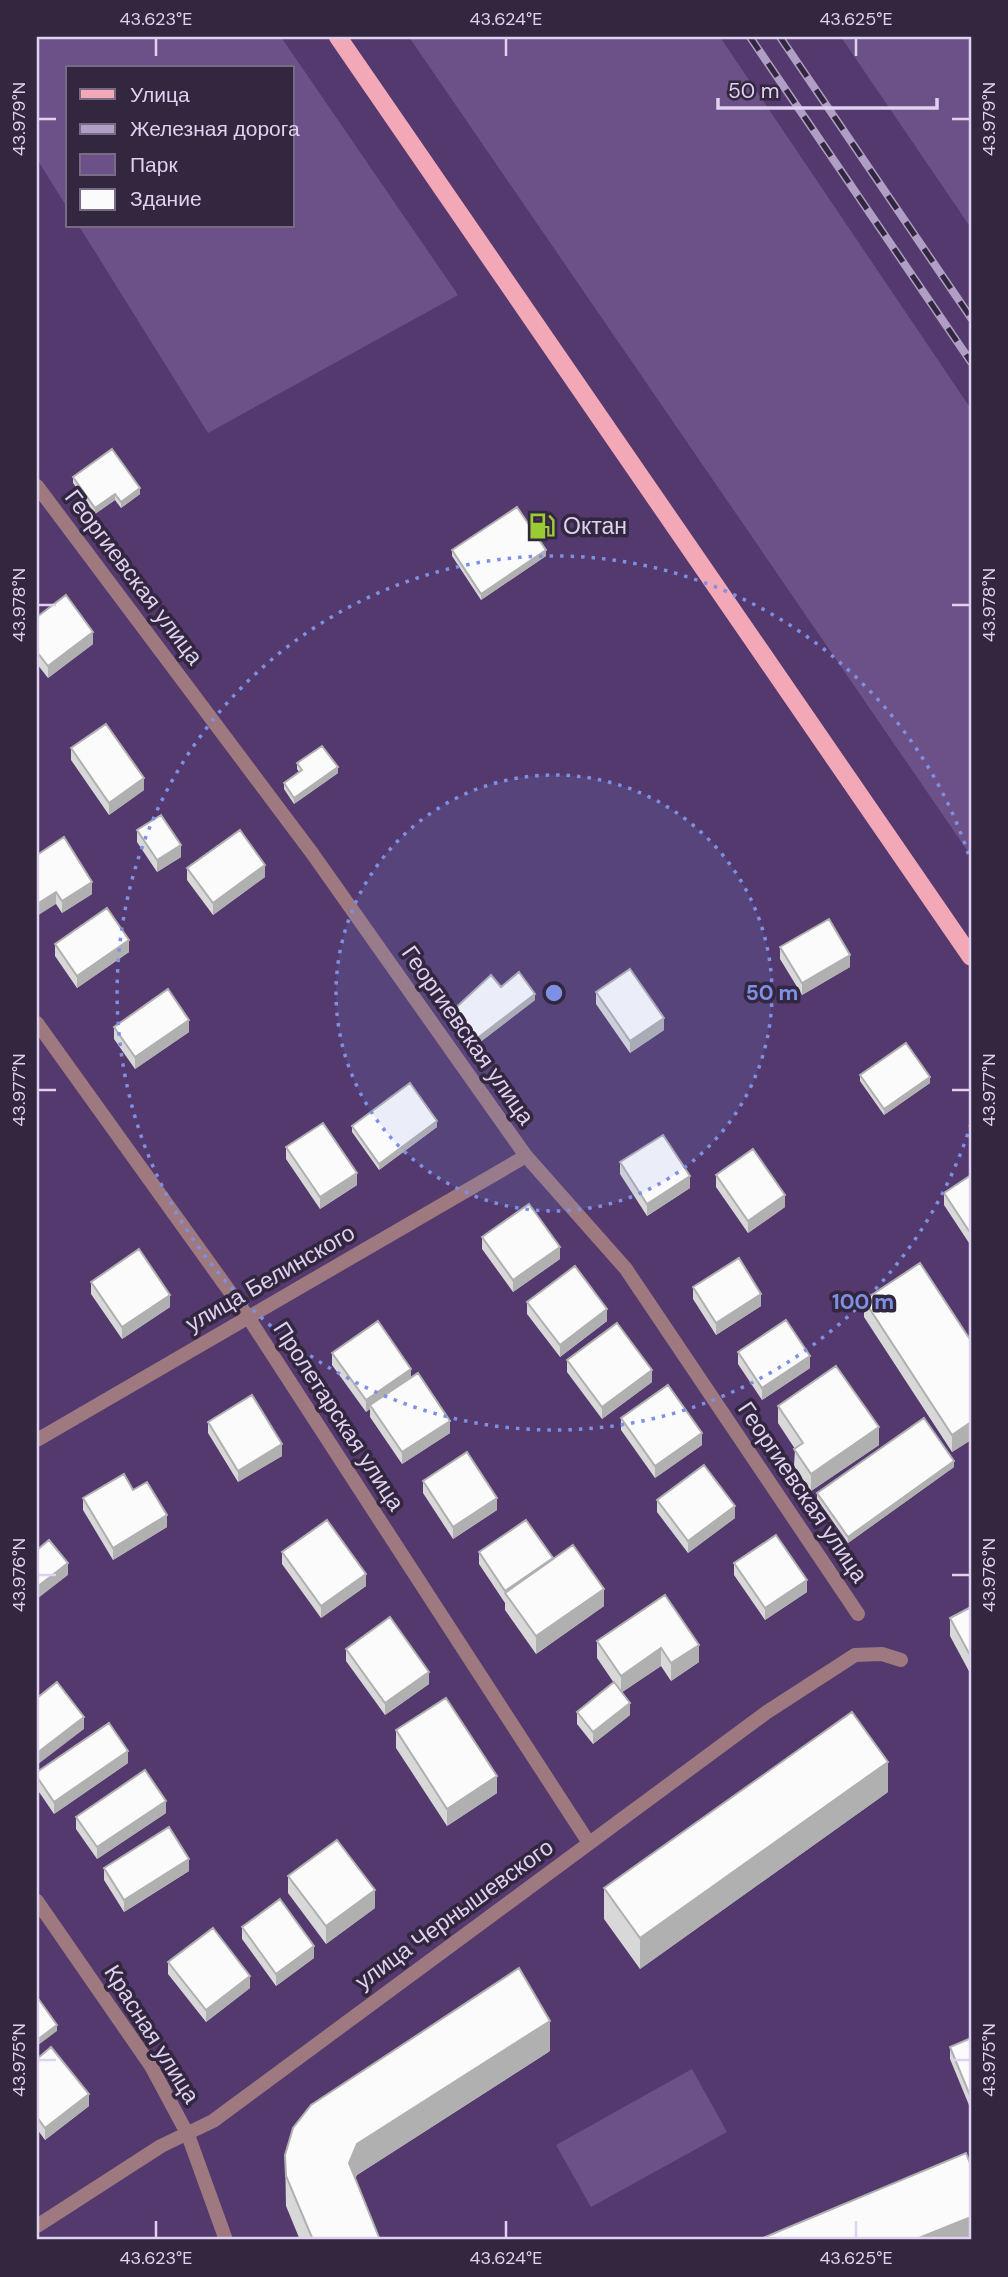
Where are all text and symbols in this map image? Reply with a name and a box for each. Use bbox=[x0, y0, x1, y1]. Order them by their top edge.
text: 43.623°E bbox=[120, 7, 192, 31]
text: 43.624°E bbox=[470, 7, 542, 31]
text: 43.625°E bbox=[819, 7, 893, 31]
legend bbox=[66, 66, 294, 228]
scale bar bbox=[718, 66, 936, 110]
text: 50 m bbox=[728, 77, 779, 105]
text: Улица bbox=[130, 81, 190, 109]
text: 43.979°N bbox=[7, 82, 31, 156]
text: 43.979°N bbox=[977, 82, 1001, 156]
text: Железная дорога bbox=[130, 115, 300, 143]
text: Парк bbox=[130, 151, 178, 179]
text: Здание bbox=[130, 185, 202, 213]
street label: Георгиевская улица bbox=[58, 483, 210, 671]
fuel station icon: Октан bbox=[527, 511, 557, 541]
place label: Октан bbox=[563, 511, 627, 541]
text: 43.978°N bbox=[7, 568, 31, 642]
text: 43.978°N bbox=[977, 568, 1001, 642]
street label: Георгиевская улица bbox=[395, 940, 541, 1131]
text: 50 m bbox=[746, 979, 798, 1007]
centre of rings bbox=[542, 981, 566, 1005]
text: 43.977°N bbox=[7, 1053, 31, 1127]
text: 43.977°N bbox=[977, 1053, 1001, 1127]
street label: улица Белинского bbox=[180, 1217, 360, 1339]
text: 100 m bbox=[832, 1288, 894, 1316]
street label: Пролетарская улица bbox=[267, 1316, 411, 1516]
street label: Георгиевская улица bbox=[731, 1396, 875, 1588]
text: 43.976°N bbox=[7, 1538, 31, 1612]
text: 43.976°N bbox=[977, 1538, 1001, 1612]
street label: улица Чернышевского bbox=[349, 1832, 559, 1996]
street label: Красная улица bbox=[97, 1959, 207, 2109]
text: 43.975°N bbox=[7, 2023, 31, 2097]
text: 43.975°N bbox=[977, 2023, 1001, 2097]
text: 43.623°E bbox=[120, 2246, 192, 2270]
text: 43.624°E bbox=[470, 2246, 542, 2270]
text: 43.625°E bbox=[819, 2246, 893, 2270]

